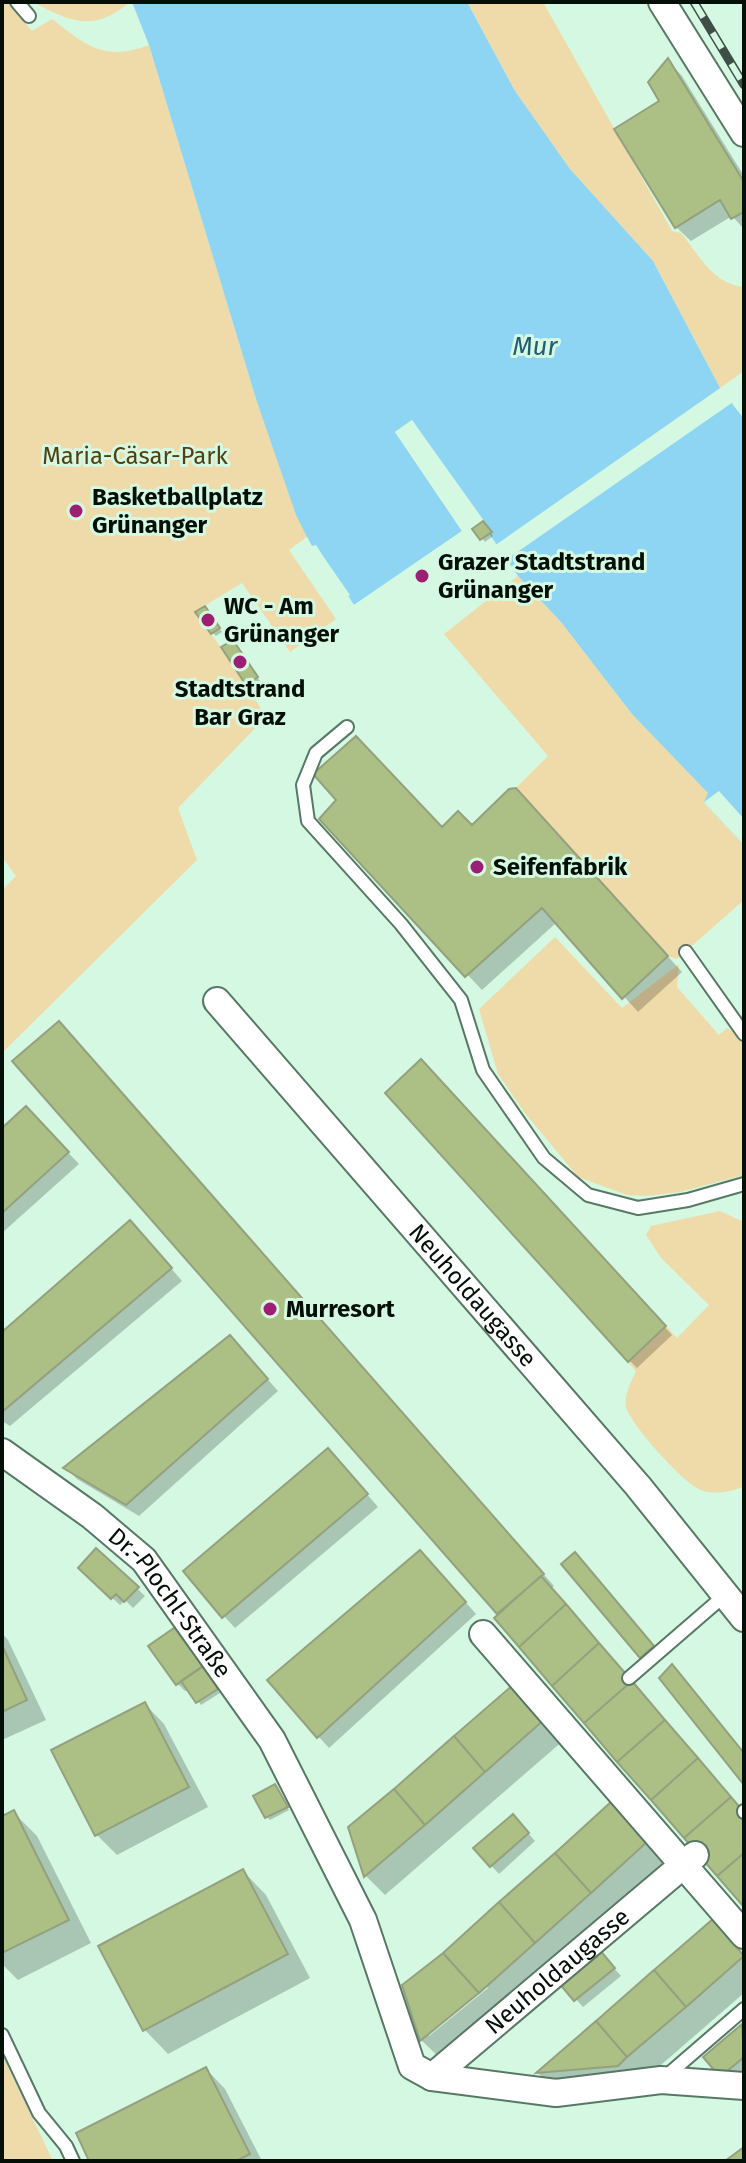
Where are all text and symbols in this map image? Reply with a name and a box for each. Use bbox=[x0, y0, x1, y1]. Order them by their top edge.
water label: Mur bbox=[513, 331, 559, 362]
park label: Maria-Cäsar-Park bbox=[42, 442, 229, 470]
place label: Basketballplatz Grünanger bbox=[92, 483, 263, 539]
marker: Basketballplatz Grünanger bbox=[67, 502, 85, 520]
place label: Grazer Stadtstrand Grünanger bbox=[438, 548, 645, 604]
marker: Grazer Stadtstrand Grünanger bbox=[413, 567, 431, 585]
place label: WC - Am Grünanger bbox=[224, 592, 340, 648]
marker: WC - Am Grünanger bbox=[199, 611, 217, 629]
marker: Stadtstrand Bar Graz bbox=[231, 653, 249, 671]
place label: Stadtstrand Bar Graz bbox=[175, 675, 305, 731]
place label: Seifenfabrik bbox=[493, 853, 628, 881]
marker: Seifenfabrik bbox=[468, 858, 486, 876]
street label: Neuholdaugasse bbox=[403, 1218, 542, 1373]
place label: Murresort bbox=[286, 1295, 396, 1323]
marker: Murresort bbox=[261, 1300, 279, 1318]
street label: Dr.-Plochl-Straße bbox=[103, 1522, 237, 1683]
street label: Neuholdaugasse bbox=[480, 1902, 635, 2040]

